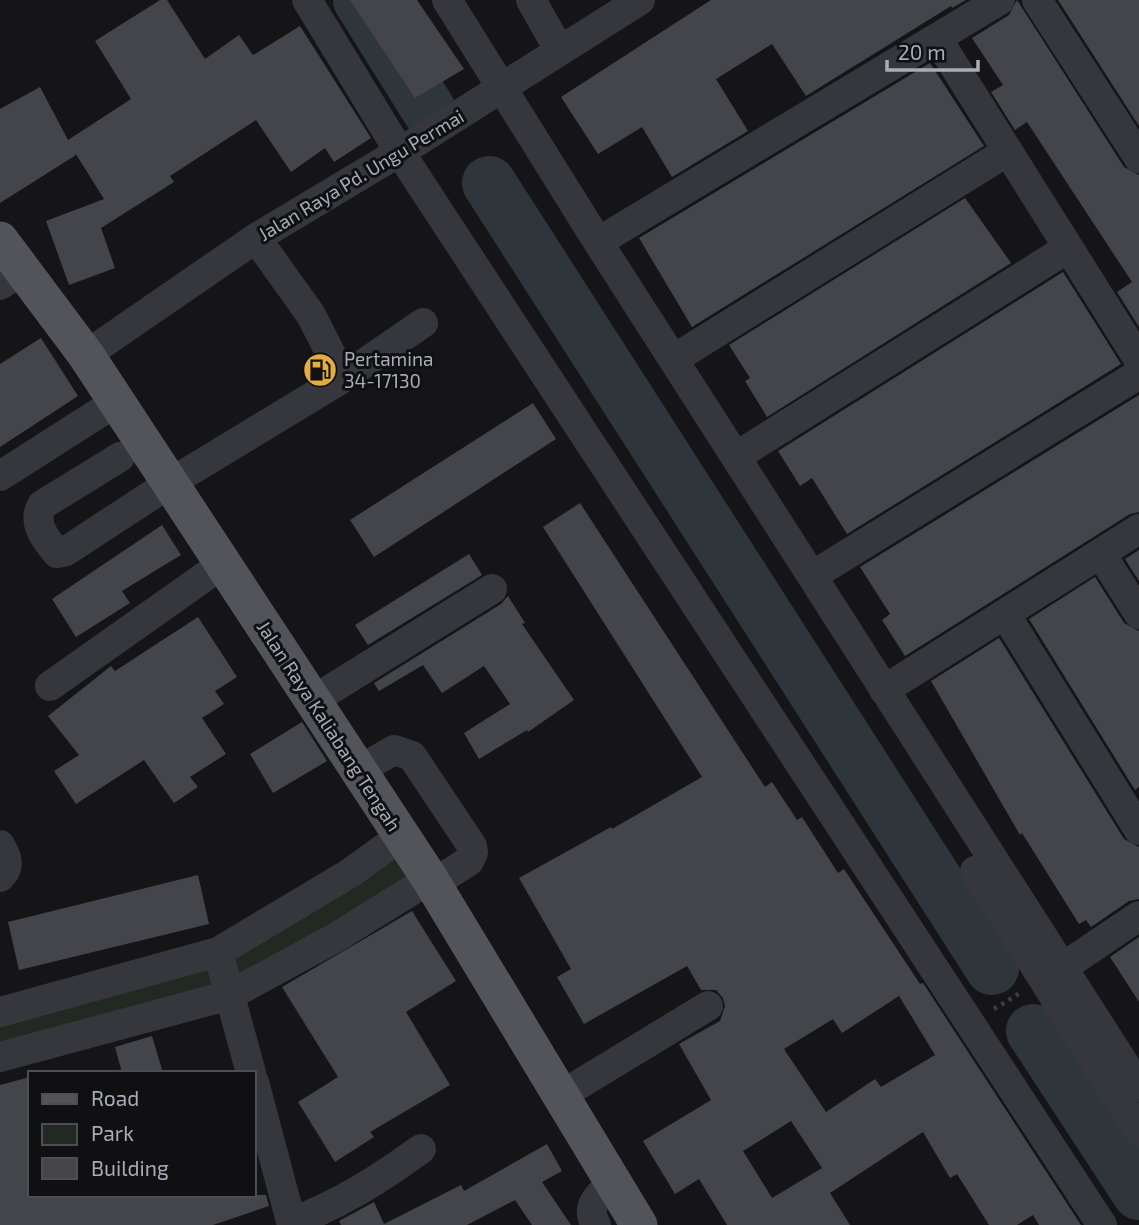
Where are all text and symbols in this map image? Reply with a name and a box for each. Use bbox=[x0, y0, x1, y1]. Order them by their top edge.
scale bar bbox=[887, 28, 978, 72]
text: 20 m bbox=[898, 39, 946, 64]
street label: Jalan Raya Pd. Ungu Permai bbox=[254, 104, 468, 245]
place label: Pertamina 34-17130 bbox=[344, 347, 433, 392]
fuel station icon: Pertamina 34-17130 bbox=[301, 351, 339, 389]
street label: Jalan Raya Kaliabang Tengah bbox=[253, 616, 406, 835]
legend bbox=[28, 1071, 256, 1197]
text: Road bbox=[91, 1085, 139, 1110]
text: Park bbox=[91, 1120, 134, 1145]
text: Building bbox=[91, 1155, 169, 1180]

